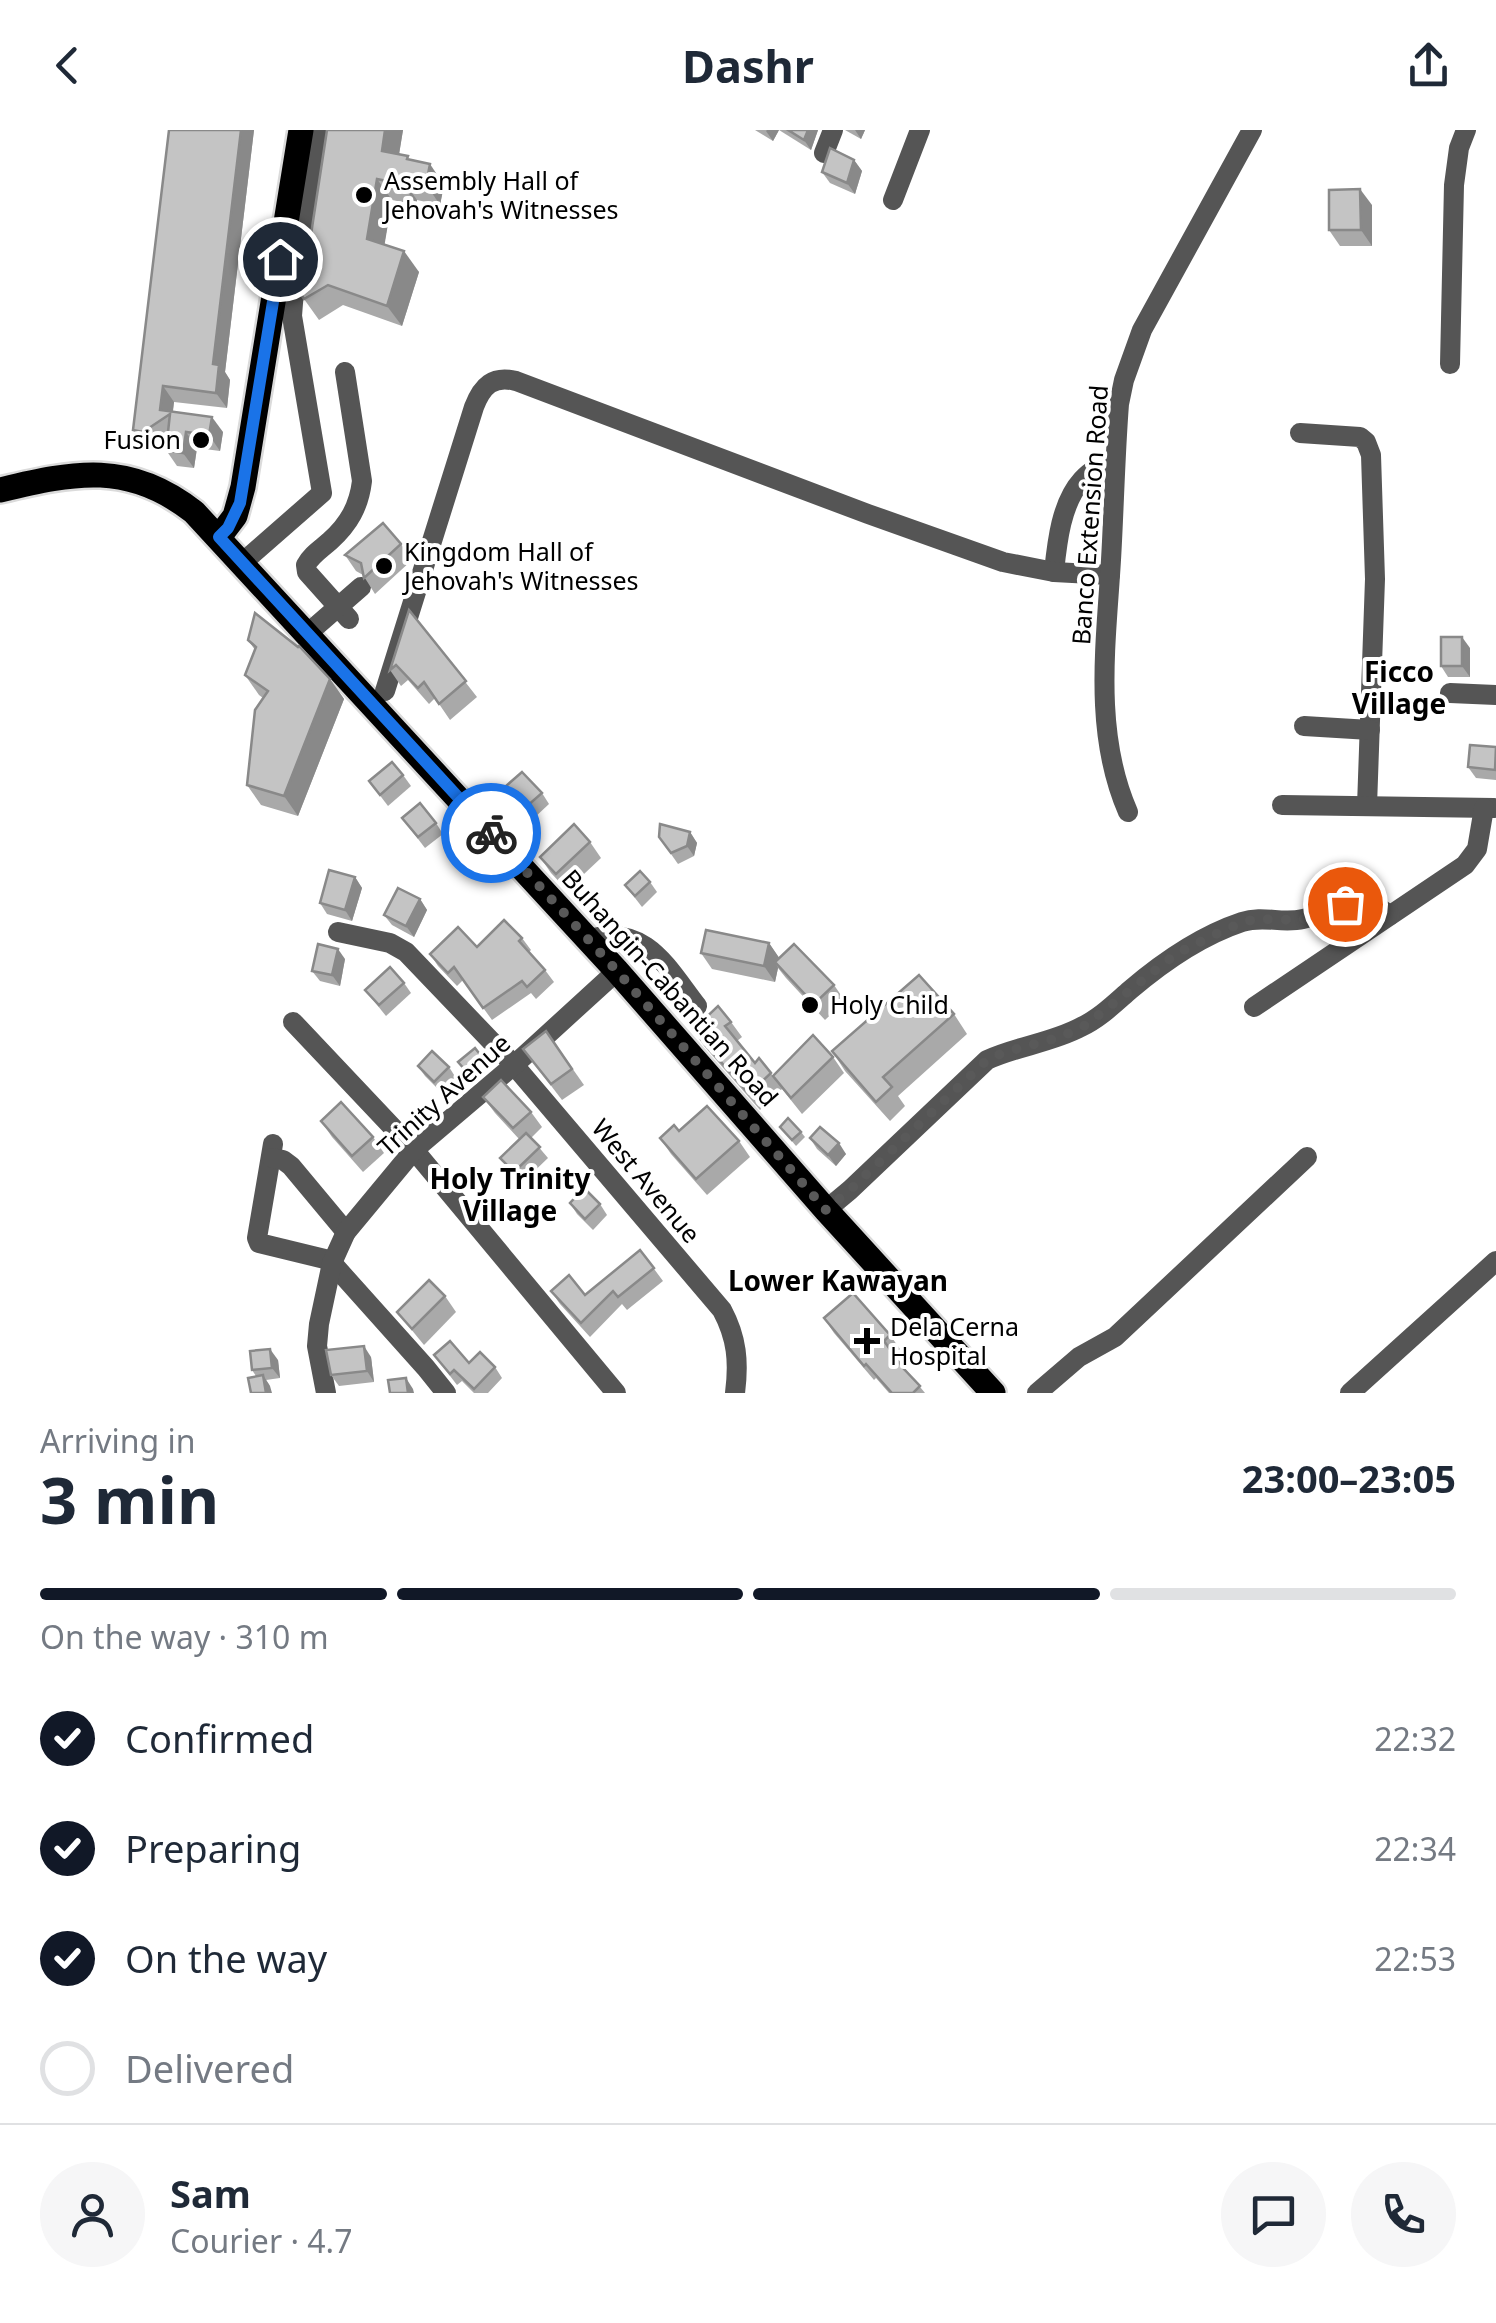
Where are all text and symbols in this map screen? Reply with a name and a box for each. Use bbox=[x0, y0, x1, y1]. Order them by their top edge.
text: Dashr bbox=[682, 35, 814, 96]
icon: back bbox=[40, 38, 95, 93]
icon: share bbox=[1401, 38, 1456, 93]
place label: Assembly Hall of Jehovah's Witnesses bbox=[382, 163, 619, 226]
marker: Assembly Hall of Jehovah's Witnesses bbox=[353, 184, 375, 206]
pin bbox=[238, 217, 323, 302]
icon: home bbox=[253, 232, 308, 287]
street label: Banco Extension Road bbox=[1063, 384, 1115, 646]
place label: Fusion bbox=[104, 422, 181, 456]
marker: Fusion bbox=[190, 429, 212, 451]
place label: Kingdom Hall of Jehovah's Witnesses bbox=[402, 534, 639, 597]
marker: Kingdom Hall of Jehovah's Witnesses bbox=[373, 555, 395, 577]
district label: Ficco Village bbox=[1352, 652, 1446, 722]
courier bbox=[441, 783, 541, 883]
icon: bike bbox=[464, 806, 519, 861]
street label: Buhangin-Cabantian Road bbox=[555, 861, 786, 1113]
pin bbox=[1303, 862, 1388, 947]
icon: bag bbox=[1318, 877, 1373, 932]
place label: Holy Child bbox=[830, 987, 949, 1021]
marker: Holy Child bbox=[799, 994, 821, 1016]
street label: Trinity Avenue bbox=[370, 1026, 517, 1163]
street label: West Avenue bbox=[585, 1111, 709, 1250]
district label: Holy Trinity Village bbox=[430, 1159, 590, 1229]
district label: Lower Kawayan bbox=[728, 1261, 948, 1299]
place label: Dela Cerna Hospital bbox=[890, 1309, 1019, 1372]
marker: Dela Cerna Hospital bbox=[854, 1328, 880, 1354]
text: Arriving in bbox=[40, 1419, 195, 1462]
text: 23:00–23:05 bbox=[1242, 1452, 1456, 1504]
text: 3 min bbox=[40, 1455, 219, 1543]
text: On the way · 310 m bbox=[40, 1615, 329, 1658]
icon: check bbox=[40, 1711, 95, 1766]
text: Confirmed bbox=[125, 1712, 314, 1764]
text: 22:32 bbox=[1374, 1717, 1456, 1760]
icon: check bbox=[40, 1821, 95, 1876]
text: Preparing bbox=[125, 1822, 301, 1874]
text: 22:34 bbox=[1374, 1827, 1456, 1870]
icon: check bbox=[40, 1931, 95, 1986]
text: On the way bbox=[125, 1932, 327, 1984]
text: 22:53 bbox=[1374, 1937, 1456, 1980]
text: Delivered bbox=[125, 2042, 294, 2094]
button: person bbox=[40, 2162, 145, 2267]
button: chat bbox=[1221, 2162, 1326, 2267]
button: phone bbox=[1351, 2162, 1456, 2267]
text: Sam bbox=[170, 2167, 251, 2219]
text: Courier · 4.7 bbox=[170, 2219, 353, 2262]

